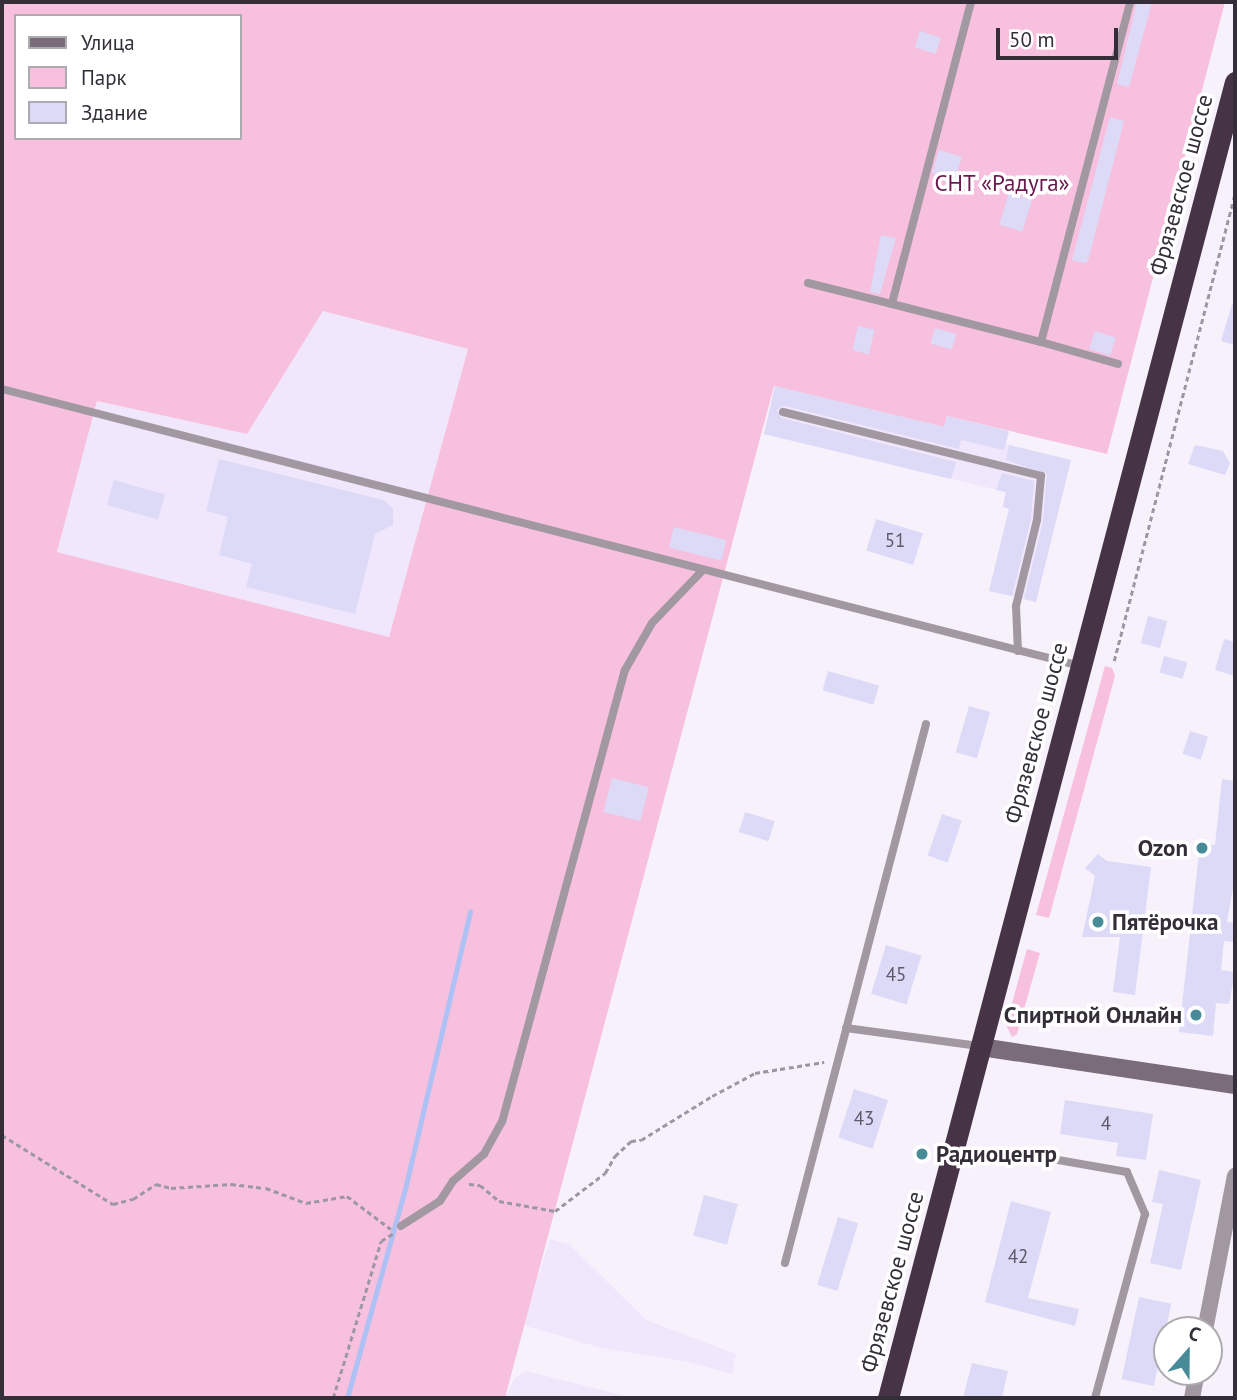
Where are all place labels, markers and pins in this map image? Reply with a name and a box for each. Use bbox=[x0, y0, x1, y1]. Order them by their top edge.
place label: Ozon bbox=[1138, 834, 1188, 862]
marker: Ozon bbox=[1194, 840, 1210, 856]
place label: Пятёрочка bbox=[1112, 908, 1218, 936]
marker: Пятёрочка bbox=[1090, 914, 1106, 930]
place label: Спиртной Онлайн bbox=[1004, 1001, 1182, 1029]
marker: Спиртной Онлайн bbox=[1188, 1007, 1204, 1023]
place label: Радиоцентр bbox=[936, 1140, 1057, 1168]
marker: Радиоцентр bbox=[914, 1146, 930, 1162]

